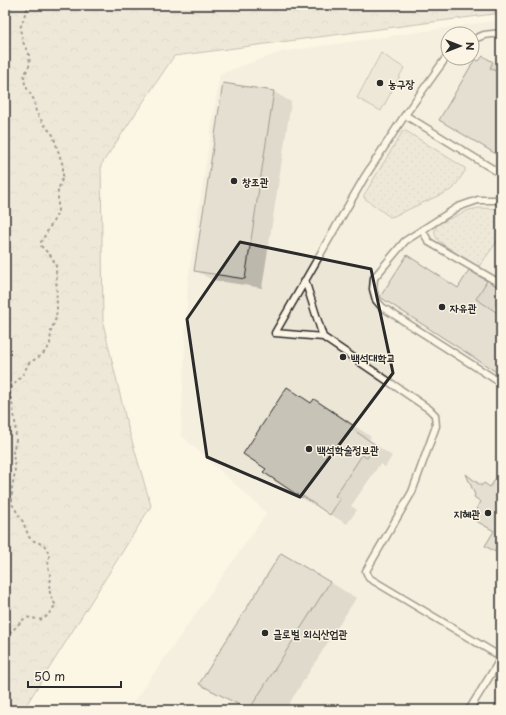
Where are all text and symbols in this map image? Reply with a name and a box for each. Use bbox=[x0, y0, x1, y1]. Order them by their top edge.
north arrow bbox=[440, 26, 480, 66]
text: N bbox=[462, 42, 479, 51]
place label: 농구장 bbox=[388, 75, 415, 92]
marker: 농구장 bbox=[375, 78, 385, 88]
place label: 창조관 bbox=[242, 173, 269, 190]
marker: 창조관 bbox=[229, 176, 239, 186]
place label: 자유관 bbox=[449, 299, 477, 316]
marker: 자유관 bbox=[437, 302, 447, 312]
place label: 백석대학교 bbox=[351, 349, 395, 366]
marker: 백석대학교 bbox=[338, 352, 348, 362]
place label: 백석학술정보관 bbox=[317, 441, 379, 458]
marker: 백석학술정보관 bbox=[304, 444, 314, 454]
place label: 지혜관 bbox=[453, 505, 480, 522]
marker: 지혜관 bbox=[483, 508, 493, 518]
place label: 글로벌 외식산업관 bbox=[273, 625, 347, 642]
marker: 글로벌 외식산업관 bbox=[260, 628, 270, 638]
scale bar bbox=[28, 663, 121, 689]
text: 50 m bbox=[34, 667, 65, 685]

